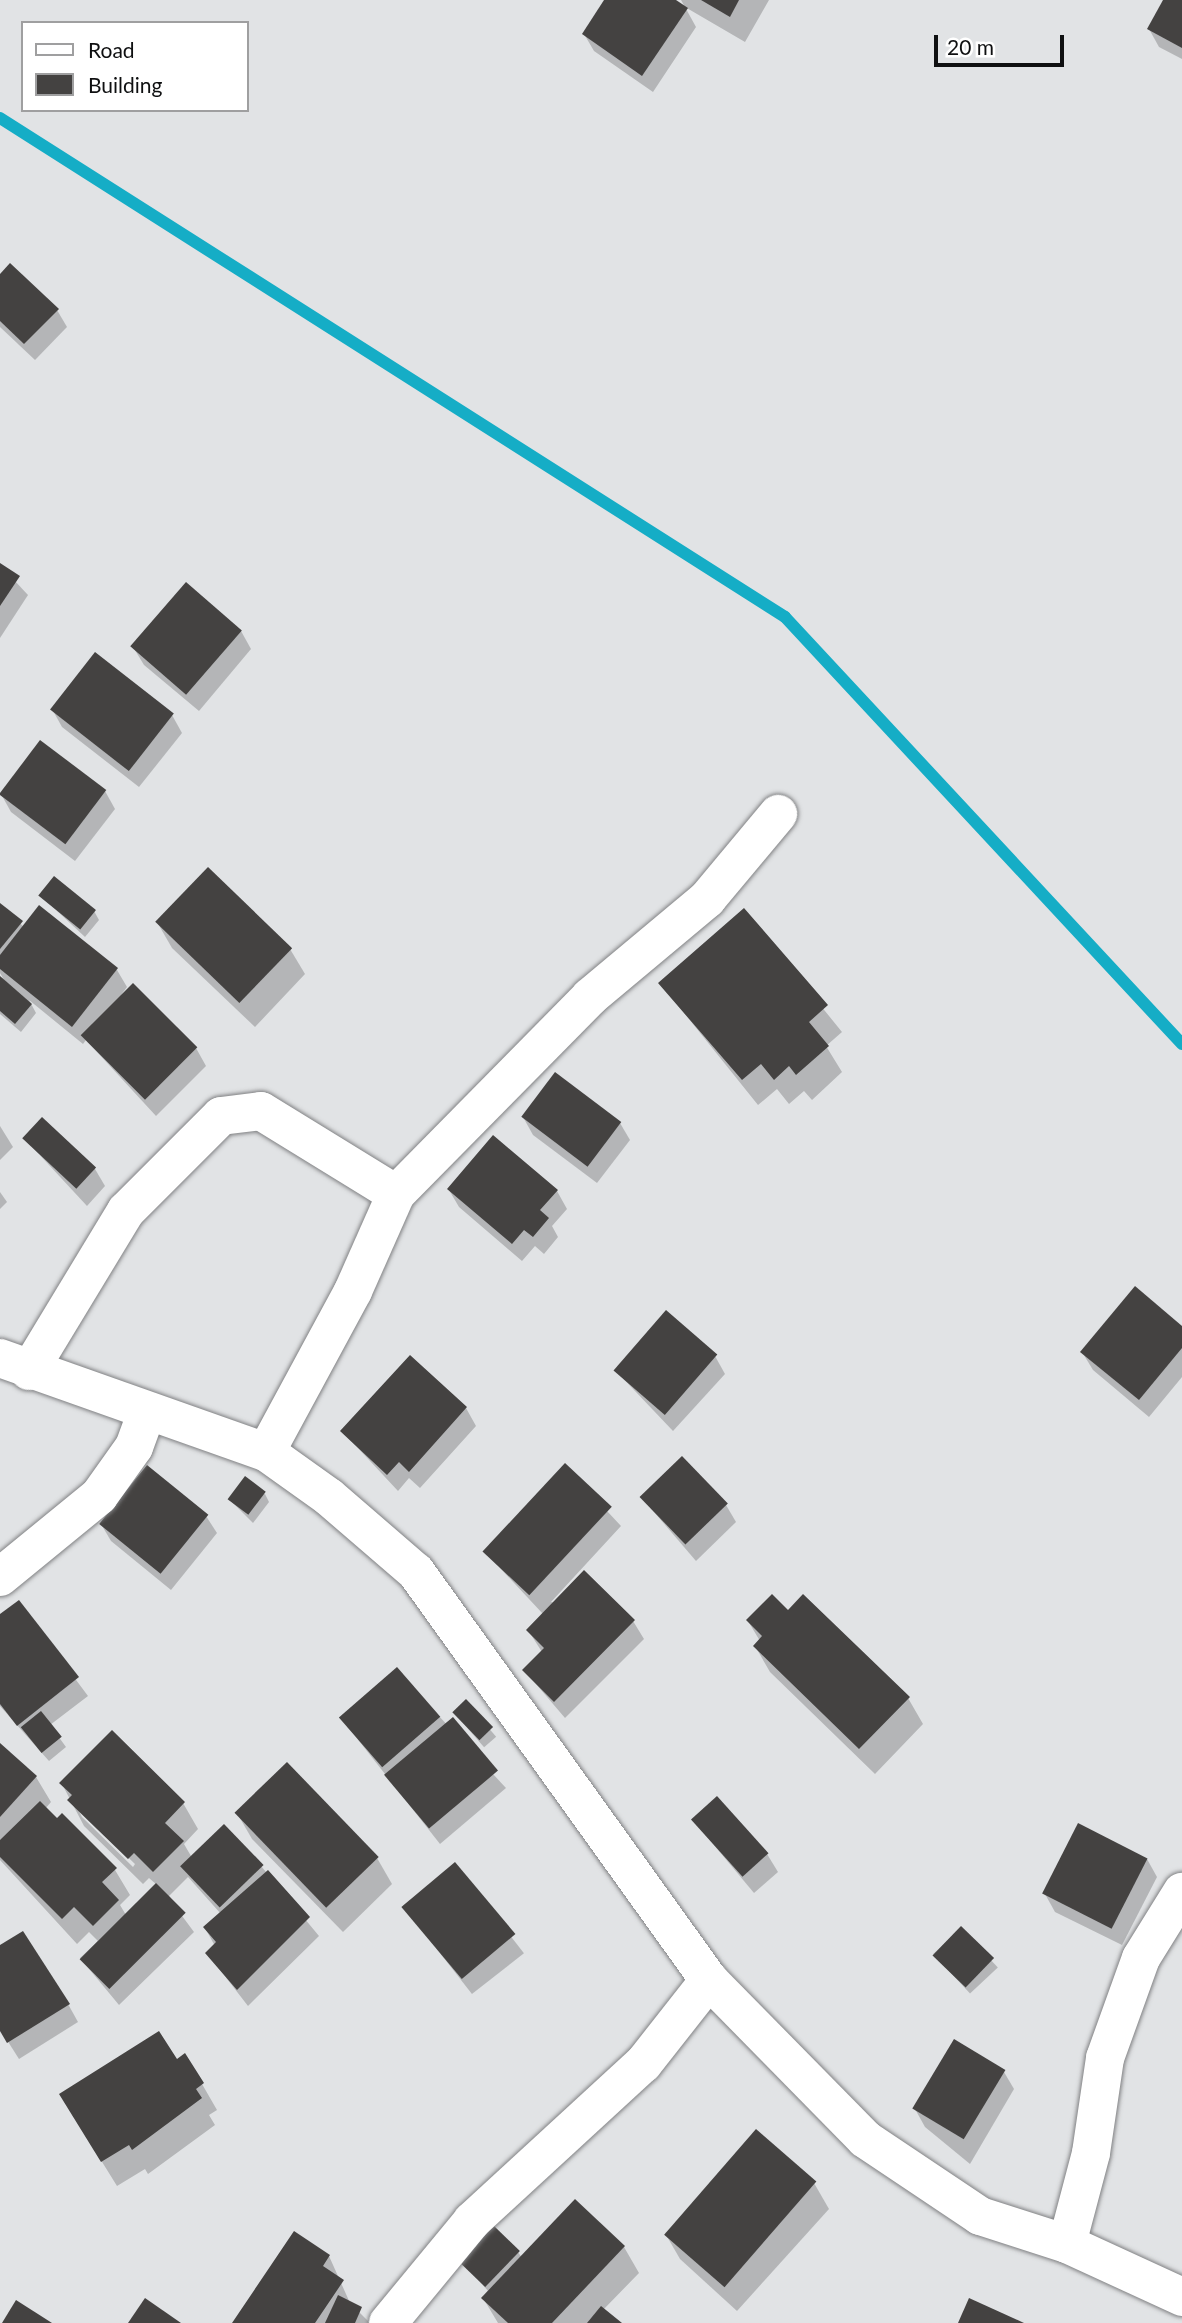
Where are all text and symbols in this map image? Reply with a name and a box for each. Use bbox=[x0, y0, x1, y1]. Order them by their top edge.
legend bbox=[21, 21, 248, 112]
scale bar bbox=[937, 21, 1066, 65]
text: 20 m bbox=[947, 34, 994, 59]
text: Road bbox=[88, 37, 135, 62]
text: Building bbox=[88, 72, 163, 97]

